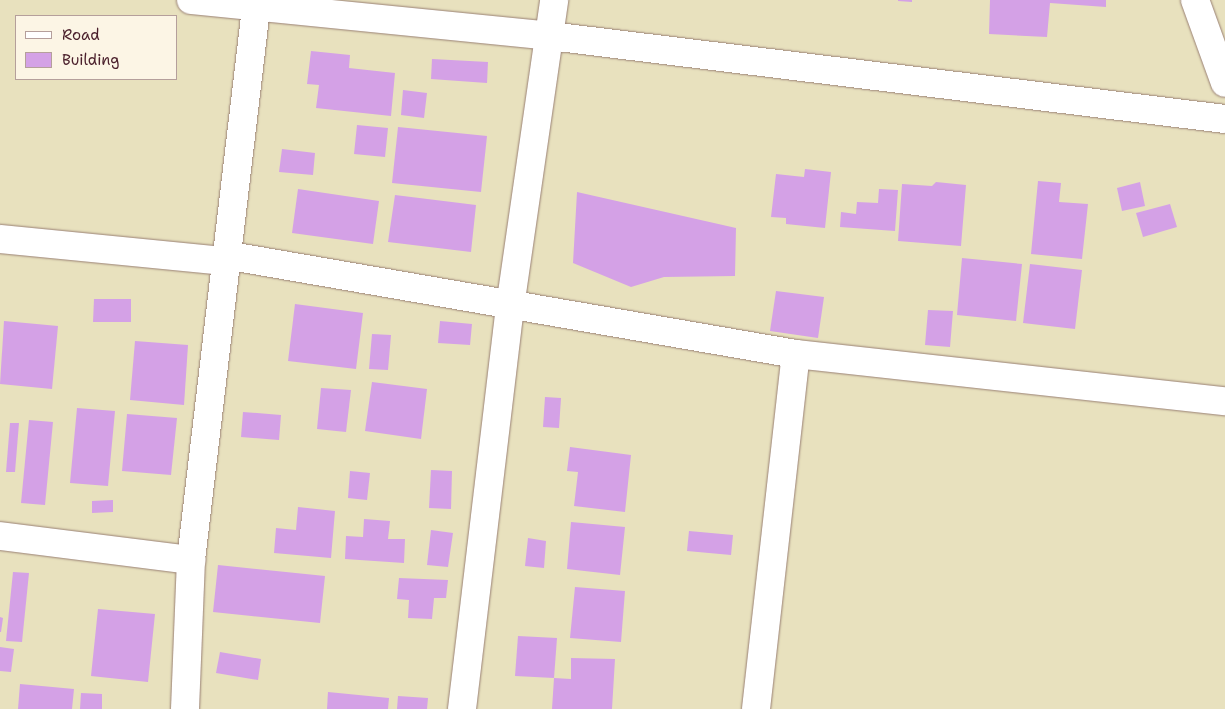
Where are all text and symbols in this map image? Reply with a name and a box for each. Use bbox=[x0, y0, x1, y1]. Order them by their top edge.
legend bbox=[15, 15, 178, 80]
text: Road bbox=[62, 25, 100, 45]
text: Building bbox=[62, 50, 119, 70]

